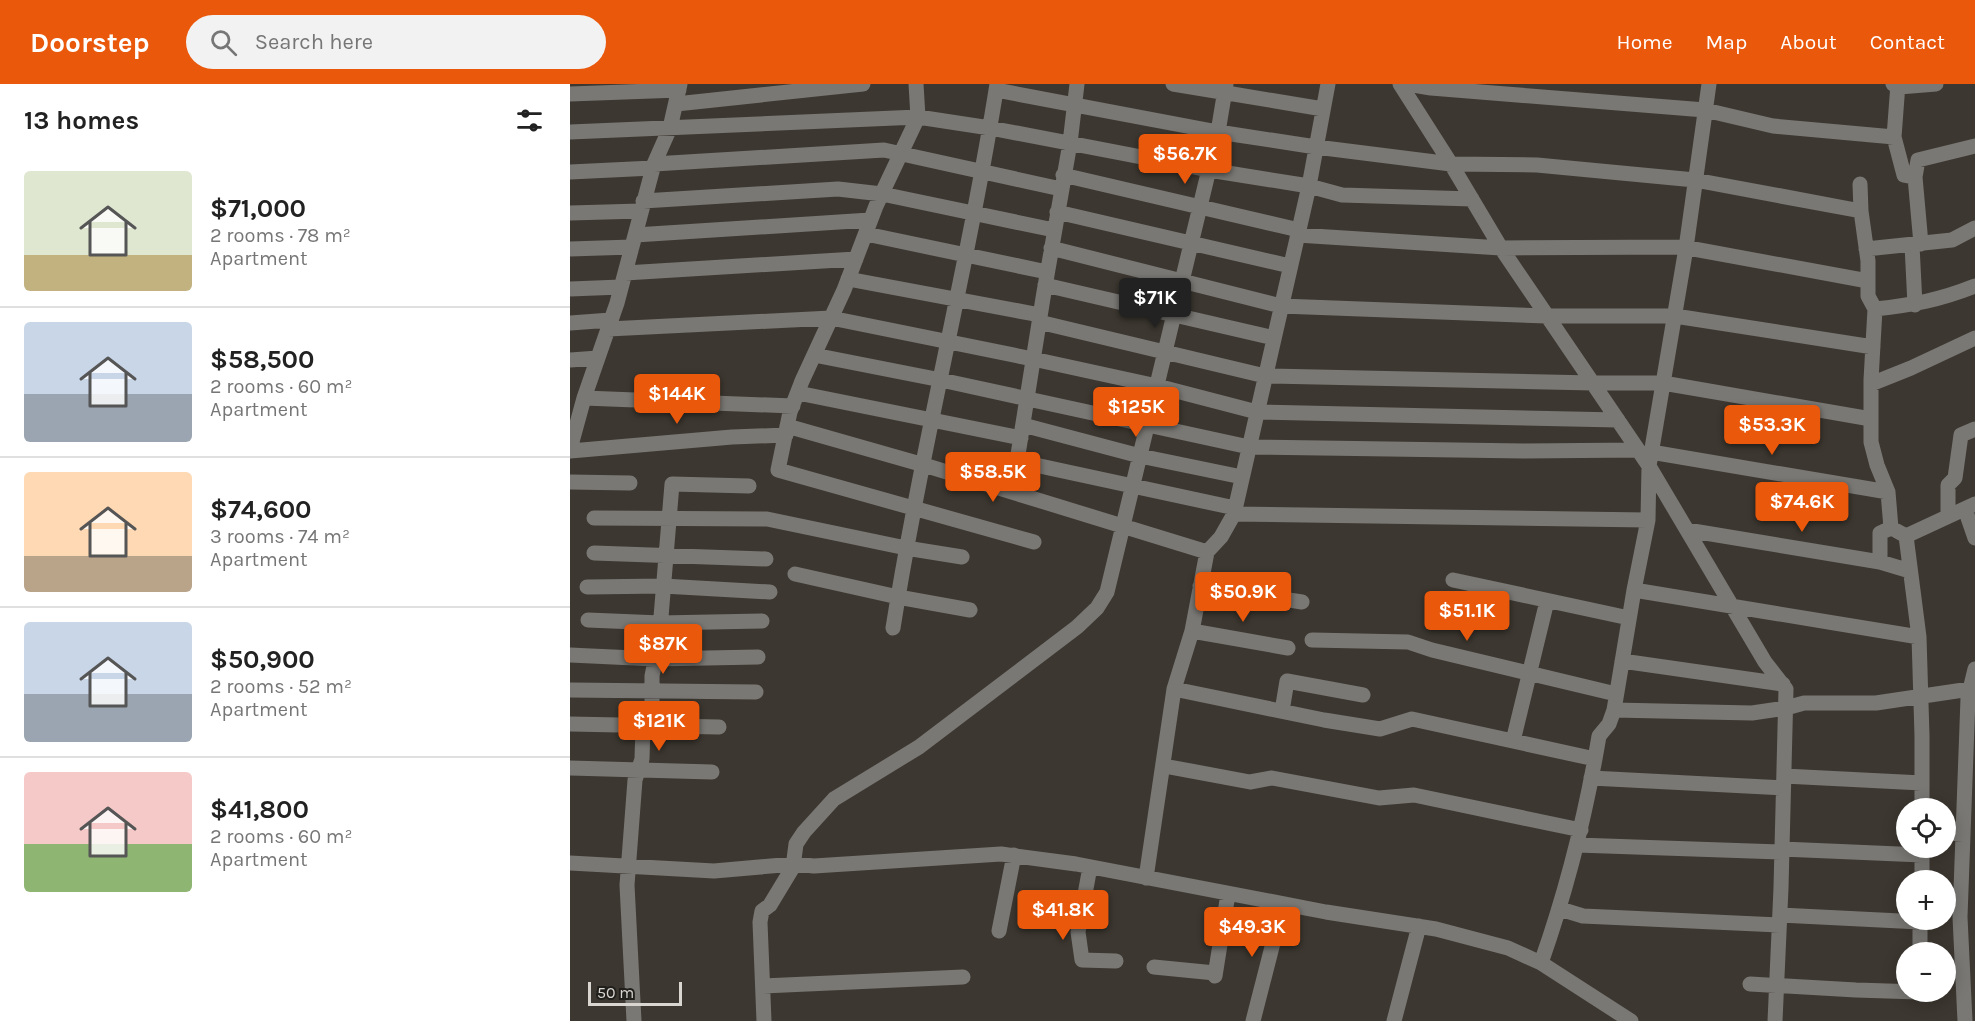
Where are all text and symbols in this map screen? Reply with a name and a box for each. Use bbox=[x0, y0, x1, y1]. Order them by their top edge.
search box bbox=[186, 15, 606, 69]
text: Doorstep bbox=[30, 26, 150, 59]
icon: search bbox=[207, 26, 240, 59]
text: Search here bbox=[255, 29, 373, 55]
text: Home bbox=[1617, 30, 1673, 54]
text: Map bbox=[1706, 30, 1747, 54]
text: About bbox=[1780, 30, 1837, 54]
text: Contact bbox=[1870, 30, 1945, 54]
icon: filters bbox=[513, 104, 546, 137]
text: 13 homes bbox=[24, 105, 139, 136]
pin: $56.7K bbox=[1136, 134, 1234, 185]
text: $56.7K bbox=[1153, 142, 1217, 165]
text: $71,000 bbox=[210, 193, 306, 224]
icon: home bbox=[72, 195, 144, 267]
text: 2 rooms · 78 m² bbox=[210, 224, 351, 247]
text: Apartment bbox=[210, 247, 308, 270]
pin: $71K bbox=[1119, 278, 1191, 329]
text: $71K bbox=[1133, 286, 1177, 309]
text: $58,500 bbox=[210, 344, 314, 375]
icon: home bbox=[72, 346, 144, 418]
pin: $144K bbox=[635, 374, 719, 425]
text: 2 rooms · 60 m² bbox=[210, 375, 353, 398]
text: $144K bbox=[648, 382, 706, 405]
pin: $125K bbox=[1094, 387, 1178, 438]
text: $125K bbox=[1107, 395, 1165, 418]
text: Apartment bbox=[210, 398, 308, 421]
pin: $53.3K bbox=[1723, 405, 1821, 456]
text: $53.3K bbox=[1738, 413, 1806, 436]
pin: $58.5K bbox=[944, 452, 1042, 503]
text: $58.5K bbox=[959, 460, 1027, 483]
pin: $74.6K bbox=[1753, 482, 1851, 533]
text: $74.6K bbox=[1769, 490, 1835, 513]
text: $74,600 bbox=[210, 494, 312, 525]
icon: home bbox=[72, 496, 144, 568]
text: 3 rooms · 74 m² bbox=[210, 525, 350, 548]
text: Apartment bbox=[210, 548, 308, 571]
pin: $50.9K bbox=[1194, 572, 1292, 623]
text: $50.9K bbox=[1209, 580, 1277, 603]
pin: $51.1K bbox=[1418, 591, 1516, 642]
text: $51.1K bbox=[1438, 599, 1496, 622]
pin: $87K bbox=[627, 624, 699, 675]
text: $87K bbox=[638, 632, 688, 655]
text: $50,900 bbox=[210, 644, 315, 675]
icon: home bbox=[72, 646, 144, 718]
text: 2 rooms · 52 m² bbox=[210, 675, 352, 698]
text: Apartment bbox=[210, 698, 308, 721]
pin: $121K bbox=[617, 701, 701, 752]
text: $121K bbox=[632, 709, 686, 732]
text: $41,800 bbox=[210, 794, 309, 825]
icon: home bbox=[72, 796, 144, 868]
map controls bbox=[1896, 798, 1956, 1002]
button: locate bbox=[1896, 798, 1956, 858]
text: 2 rooms · 60 m² bbox=[210, 825, 353, 848]
text: Apartment bbox=[210, 848, 308, 871]
button: + bbox=[1896, 870, 1956, 930]
pin: $41.8K bbox=[1014, 890, 1112, 941]
text: $41.8K bbox=[1031, 898, 1095, 921]
pin: $49.3K bbox=[1203, 907, 1301, 958]
text: $49.3K bbox=[1218, 915, 1286, 938]
button: − bbox=[1896, 942, 1956, 1002]
scale bar bbox=[588, 979, 682, 1006]
text: 50 m bbox=[597, 983, 634, 1002]

